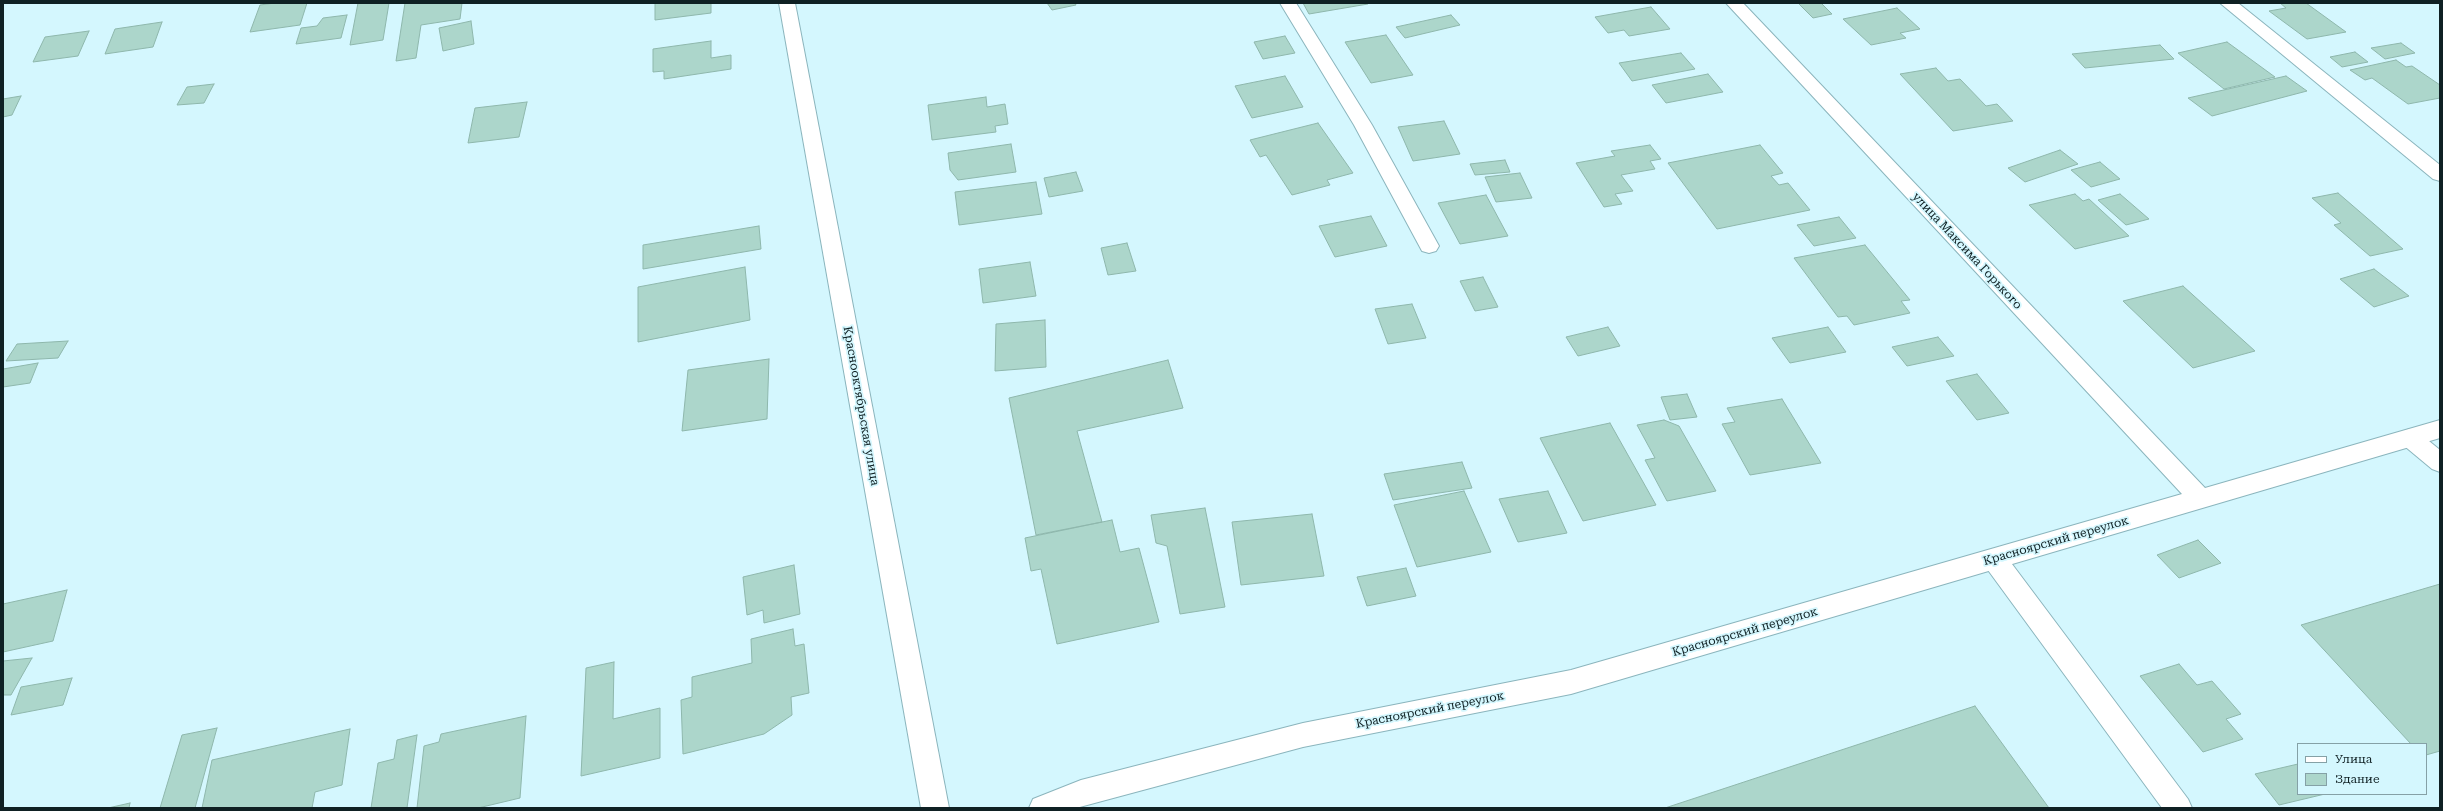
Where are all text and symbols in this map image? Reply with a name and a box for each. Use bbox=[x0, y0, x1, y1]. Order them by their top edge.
street label: улица Максима Горького bbox=[1909, 190, 2025, 312]
street label: Краснооктябрьская улица bbox=[840, 325, 882, 487]
street label: Красноярский переулок bbox=[1982, 513, 2130, 569]
street label: Красноярский переулок bbox=[1671, 604, 1819, 660]
street label: Красноярский переулок bbox=[1355, 689, 1505, 731]
legend bbox=[2297, 743, 2427, 795]
text: Улица bbox=[2335, 752, 2372, 766]
text: Здание bbox=[2335, 772, 2379, 786]

